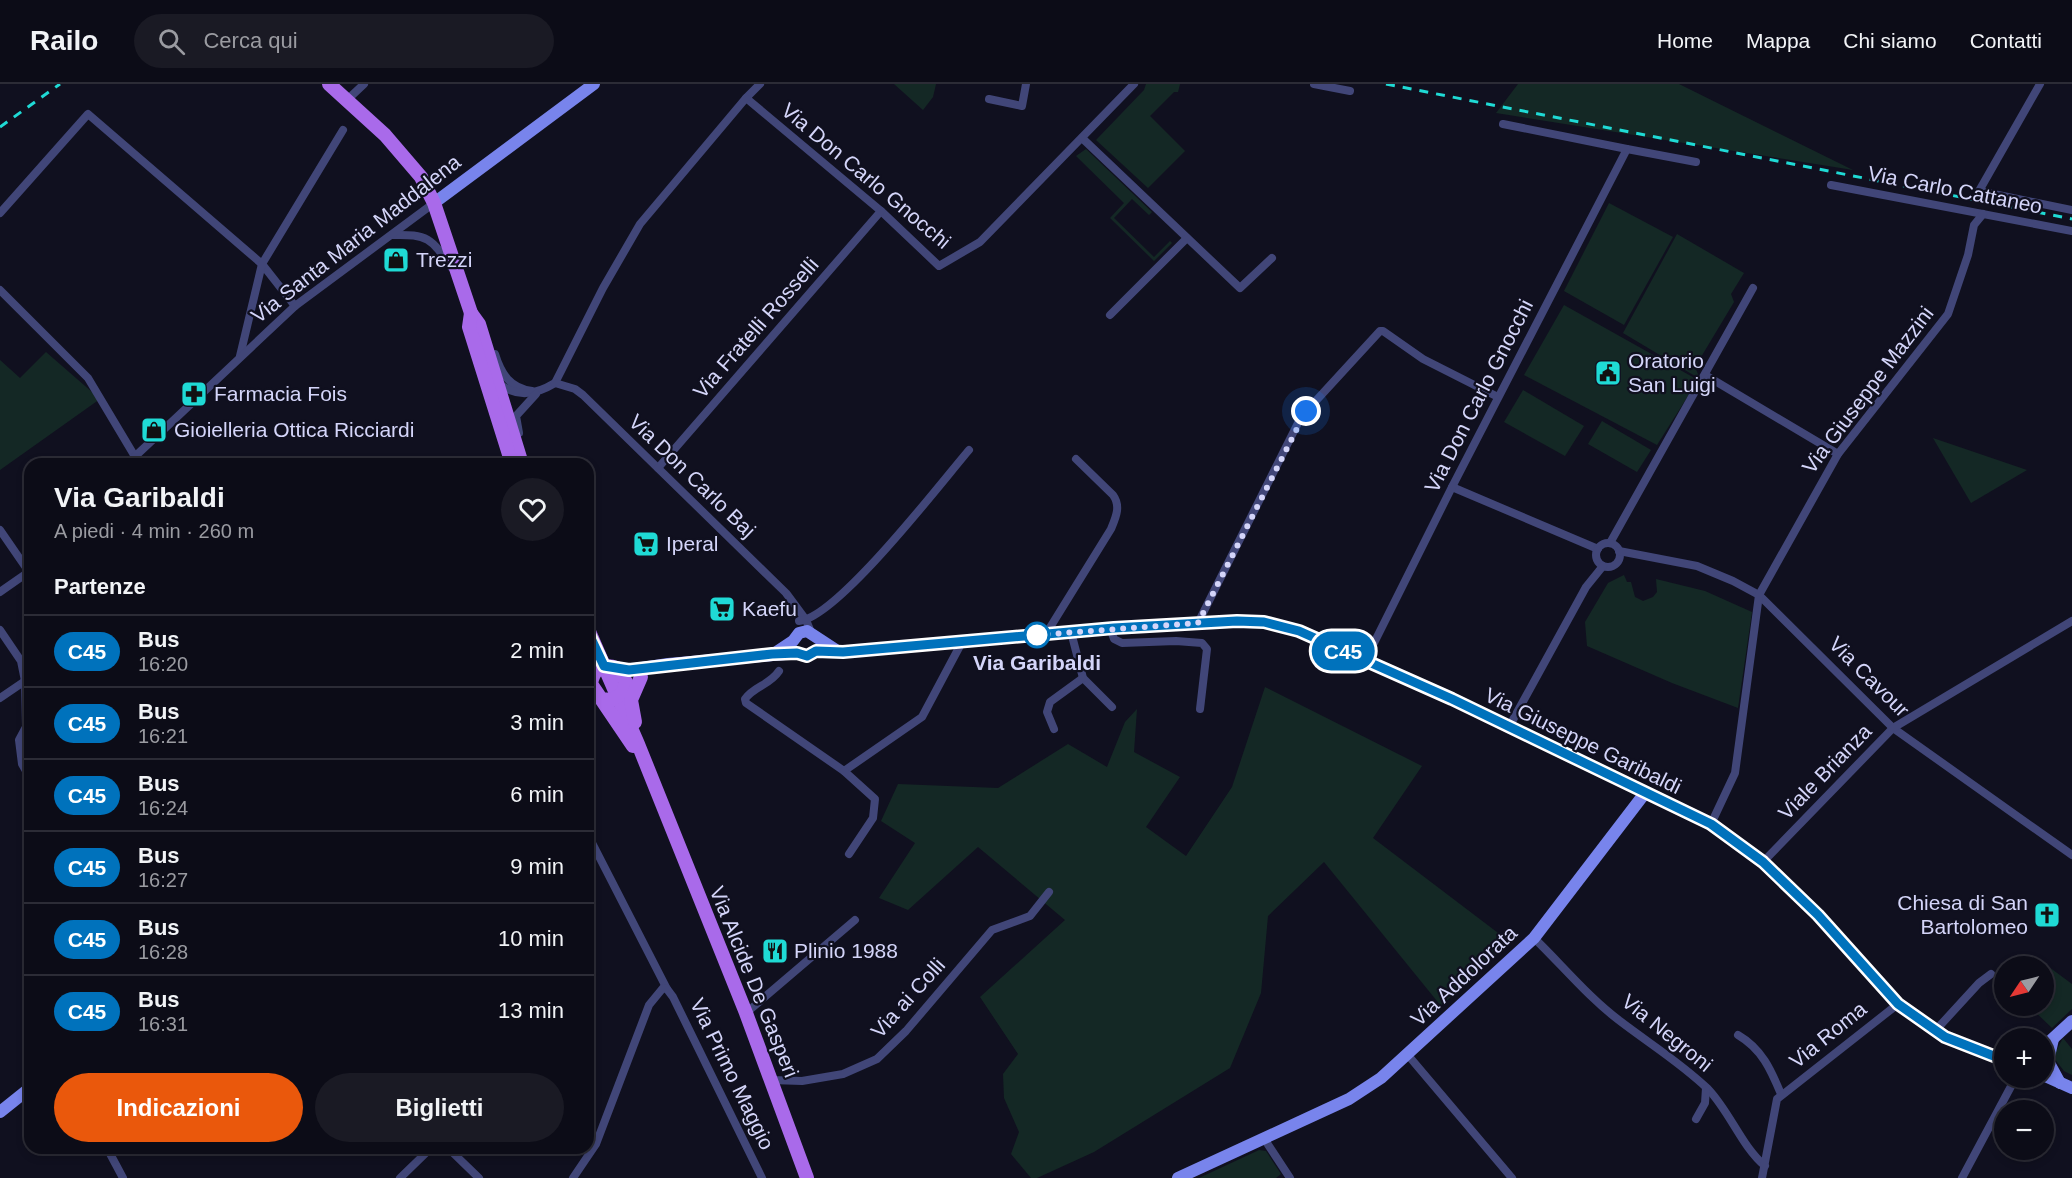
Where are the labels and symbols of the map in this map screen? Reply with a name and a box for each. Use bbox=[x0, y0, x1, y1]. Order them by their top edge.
street label: Via Don Carlo Gnocchi bbox=[777, 98, 955, 253]
street label: Via Santa Maria Maddalena bbox=[247, 150, 465, 327]
street label: Via Carlo Cattaneo bbox=[1866, 161, 2044, 218]
shop icon: Trezzi bbox=[381, 245, 411, 275]
place label: Trezzi bbox=[416, 248, 472, 271]
street label: Via Fratelli Rosselli bbox=[688, 253, 823, 402]
street label: Via Don Carlo Gnocchi bbox=[1420, 296, 1537, 496]
street label: Via Giuseppe Mazzini bbox=[1797, 302, 1938, 478]
place label: Oratorio San Luigi bbox=[1628, 349, 1716, 396]
public building icon: Oratorio San Luigi bbox=[1593, 358, 1623, 388]
pharmacy icon: Farmacia Fois bbox=[179, 379, 209, 409]
place label: Farmacia Fois bbox=[214, 382, 347, 405]
your location bbox=[1291, 396, 1321, 426]
street label: Via Don Carlo Baj bbox=[624, 410, 760, 542]
shop icon: Gioielleria Ottica Ricciardi bbox=[139, 415, 169, 445]
place label: Gioielleria Ottica Ricciardi bbox=[174, 418, 414, 441]
supermarket icon: Iperal bbox=[631, 529, 661, 559]
place label: Iperal bbox=[666, 532, 719, 555]
supermarket icon: Kaefu bbox=[707, 594, 737, 624]
place label: Kaefu bbox=[742, 597, 797, 620]
marker: Via Garibaldi bbox=[1024, 622, 1050, 648]
line badge: C45 bbox=[1308, 632, 1378, 670]
street label: Via Cavour bbox=[1825, 632, 1914, 721]
place label: Via Garibaldi bbox=[973, 651, 1101, 674]
street label: Via Giuseppe Garibaldi bbox=[1481, 683, 1685, 798]
street label: Viale Brianza bbox=[1774, 719, 1876, 824]
street label: Via Alcide De Gasperi bbox=[706, 883, 803, 1081]
place label: Chiesa di San Bartolomeo bbox=[1897, 891, 2028, 938]
church icon: Chiesa di San Bartolomeo bbox=[2032, 900, 2062, 930]
street label: Via Addolorata bbox=[1406, 921, 1522, 1031]
restaurant icon: Plinio 1988 bbox=[760, 936, 790, 966]
place label: Plinio 1988 bbox=[794, 939, 898, 962]
street label: Via ai Colli bbox=[866, 953, 949, 1042]
north arrow bbox=[1994, 956, 2054, 1016]
street label: Via Negroni bbox=[1618, 989, 1717, 1076]
street label: Via Primo Maggio bbox=[686, 994, 779, 1153]
street label: Via Roma bbox=[1785, 997, 1871, 1072]

